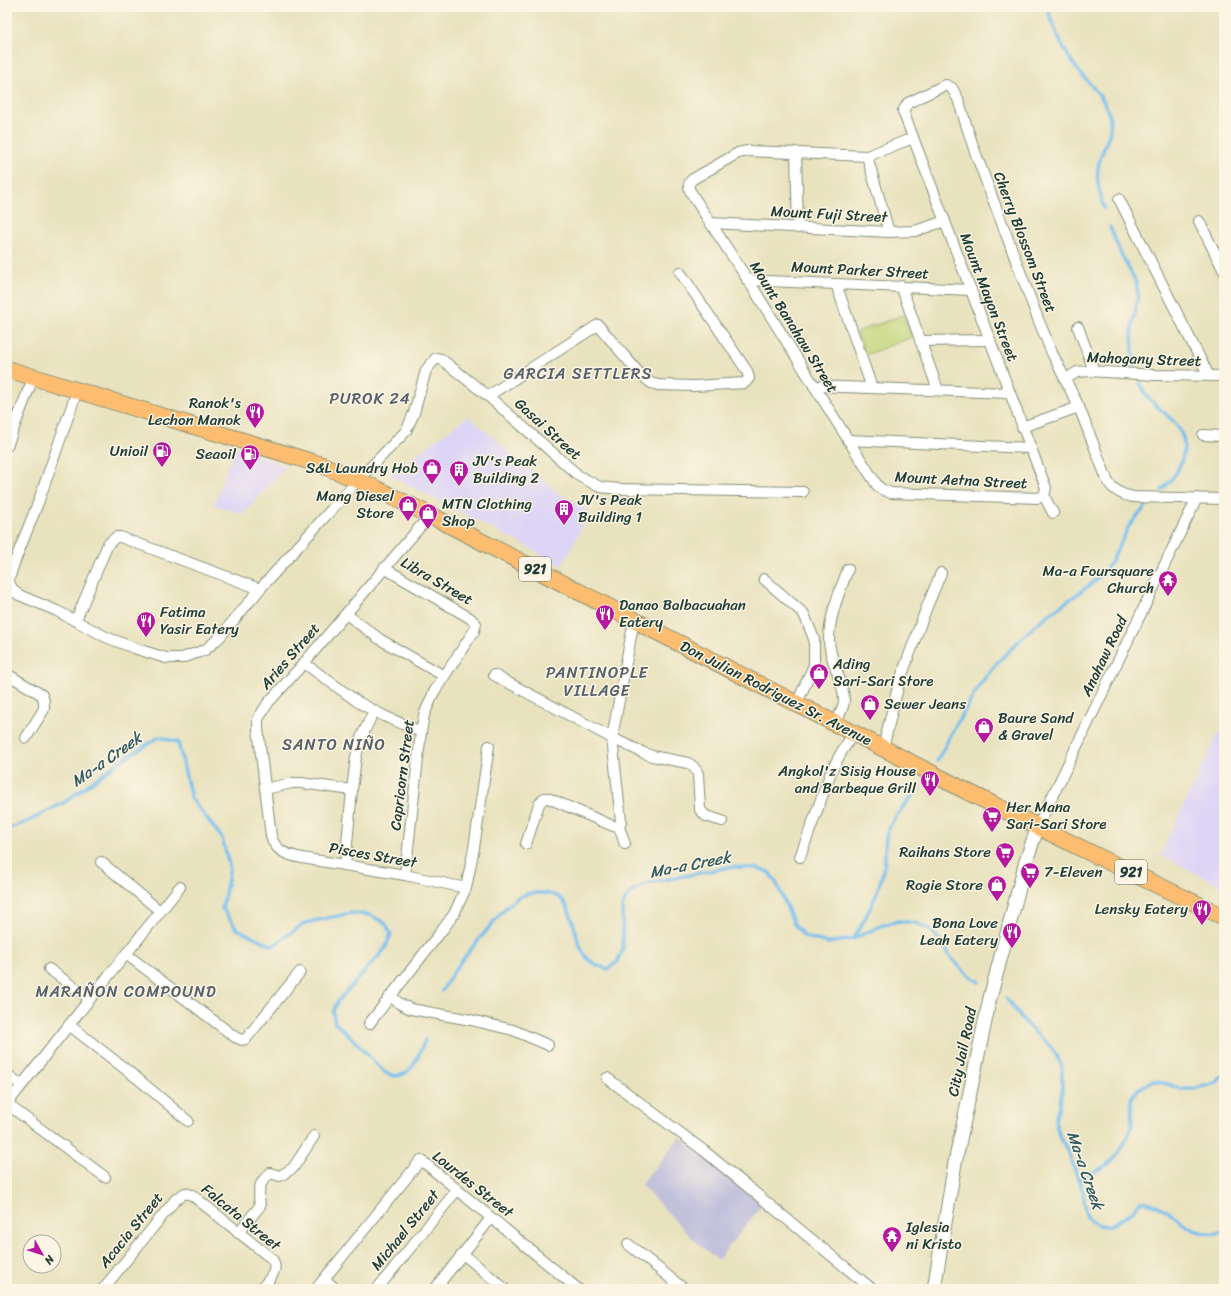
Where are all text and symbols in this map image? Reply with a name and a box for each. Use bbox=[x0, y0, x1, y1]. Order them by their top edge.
street label: Cherry Blossom Street bbox=[986, 168, 1064, 317]
street label: Mount Fuji Street bbox=[770, 198, 889, 230]
street label: Mount Mayon Street bbox=[952, 229, 1026, 366]
street label: Mount Parker Street bbox=[791, 253, 930, 287]
street label: Mount Banahaw Street bbox=[743, 256, 846, 399]
street label: Mahogany Street bbox=[1086, 344, 1202, 374]
district label: GARCIA SETTLERS bbox=[504, 359, 652, 388]
district label: PUROK 24 bbox=[329, 384, 411, 413]
place label: Ranok's Lechon Manok bbox=[148, 390, 242, 433]
street label: Gasai Street bbox=[508, 391, 588, 467]
restaurant icon: Ranok's Lechon Manok bbox=[244, 401, 266, 429]
place label: Unioil bbox=[110, 438, 149, 464]
fuel station icon: Unioil bbox=[151, 440, 173, 468]
place label: Seaoil bbox=[195, 441, 237, 467]
fuel station icon: Seaoil bbox=[239, 443, 261, 471]
place label: JV's Peak Building 2 bbox=[472, 448, 540, 491]
place label: S&L Laundry Hob bbox=[306, 455, 418, 481]
shop icon: S&L Laundry Hob bbox=[421, 457, 443, 485]
building icon: JV's Peak Building 2 bbox=[448, 459, 470, 487]
street label: Mount Aetna Street bbox=[894, 464, 1028, 496]
place label: Mang Diesel Store bbox=[316, 483, 395, 526]
place label: JV's Peak Building 1 bbox=[577, 487, 642, 530]
place label: MTN Clothing Shop bbox=[442, 491, 533, 534]
shop icon: Mang Diesel Store bbox=[397, 494, 419, 522]
building icon: JV's Peak Building 1 bbox=[553, 498, 575, 526]
shop icon: MTN Clothing Shop bbox=[417, 502, 439, 530]
street label: Libra Street bbox=[396, 550, 479, 612]
road number: 921 bbox=[519, 557, 551, 581]
place label: Ma-a Foursquare Church bbox=[1042, 558, 1154, 601]
temple icon: Ma-a Foursquare Church bbox=[1157, 569, 1179, 597]
place label: Danao Balbacuahan Eatery bbox=[619, 592, 746, 635]
place label: Fatima Yasir Eatery bbox=[160, 599, 239, 642]
restaurant icon: Danao Balbacuahan Eatery bbox=[594, 603, 616, 631]
restaurant icon: Fatima Yasir Eatery bbox=[135, 610, 157, 638]
street label: Anahaw Road bbox=[1073, 610, 1135, 702]
street label: Aries Street bbox=[253, 616, 327, 696]
street label: Don Julian Rodriguez Sr. Avenue bbox=[675, 633, 877, 753]
place label: Ading Sari-Sari Store bbox=[832, 651, 933, 694]
district label: PANTINOPLE VILLAGE bbox=[546, 658, 648, 705]
shop icon: Ading Sari-Sari Store bbox=[808, 662, 830, 690]
place label: Sewer Jeans bbox=[884, 691, 966, 717]
shop icon: Sewer Jeans bbox=[859, 693, 881, 721]
place label: Baure Sand & Gravel bbox=[998, 705, 1074, 748]
shop icon: Baure Sand & Gravel bbox=[973, 716, 995, 744]
street label: Capricorn Street bbox=[382, 718, 422, 832]
water label: Ma-a Creek bbox=[65, 723, 150, 795]
district label: SANTO NIÑO bbox=[282, 730, 386, 759]
place label: Angkol'z Sisig House and Barbeque Grill bbox=[777, 758, 917, 801]
restaurant icon: Angkol'z Sisig House and Barbeque Grill bbox=[919, 769, 941, 797]
place label: Her Mana Sari-Sari Store bbox=[1006, 794, 1106, 837]
supermarket icon: Her Mana Sari-Sari Store bbox=[981, 805, 1003, 833]
street label: Pisces Street bbox=[327, 835, 420, 876]
place label: Raihans Store bbox=[899, 839, 991, 865]
supermarket icon: Raihans Store bbox=[994, 841, 1016, 869]
water label: Ma-a Creek bbox=[647, 842, 735, 887]
place label: 7-Eleven bbox=[1044, 859, 1103, 885]
road number: 921 bbox=[1115, 860, 1147, 884]
supermarket icon: 7-Eleven bbox=[1019, 861, 1041, 889]
place label: Rogie Store bbox=[906, 872, 983, 898]
shop icon: Rogie Store bbox=[986, 874, 1008, 902]
place label: Lensky Eatery bbox=[1095, 896, 1188, 922]
restaurant icon: Lensky Eatery bbox=[1191, 898, 1213, 926]
place label: Bona Love Leah Eatery bbox=[920, 910, 998, 953]
restaurant icon: Bona Love Leah Eatery bbox=[1001, 921, 1023, 949]
district label: MARAÑON COMPOUND bbox=[35, 977, 217, 1006]
street label: City Jail Road bbox=[940, 1004, 984, 1099]
water label: Ma-a Creek bbox=[1059, 1127, 1113, 1216]
street label: Lourdes Street bbox=[427, 1144, 520, 1225]
street label: Falcata Street bbox=[195, 1177, 287, 1258]
street label: Michael Street bbox=[364, 1183, 447, 1276]
street label: Acacia Street bbox=[91, 1186, 170, 1275]
place label: Iglesia ni Kristo bbox=[905, 1214, 962, 1257]
temple icon: Iglesia ni Kristo bbox=[881, 1225, 903, 1253]
north arrow bbox=[22, 1234, 62, 1274]
text: N bbox=[39, 1250, 60, 1269]

